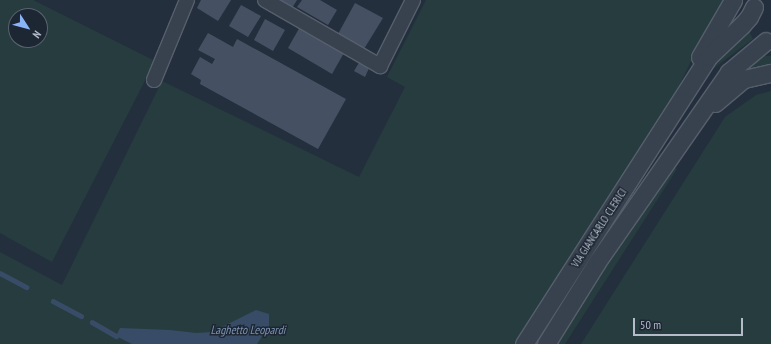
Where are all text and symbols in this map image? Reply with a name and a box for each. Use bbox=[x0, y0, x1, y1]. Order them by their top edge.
north arrow bbox=[8, 8, 48, 48]
text: N bbox=[29, 28, 44, 41]
street label: VIA GIANCARLO CLERICI bbox=[569, 186, 629, 270]
scale bar bbox=[635, 310, 745, 336]
text: 50 m bbox=[640, 317, 661, 332]
water label: Laghetto Leopardi bbox=[211, 323, 285, 337]

